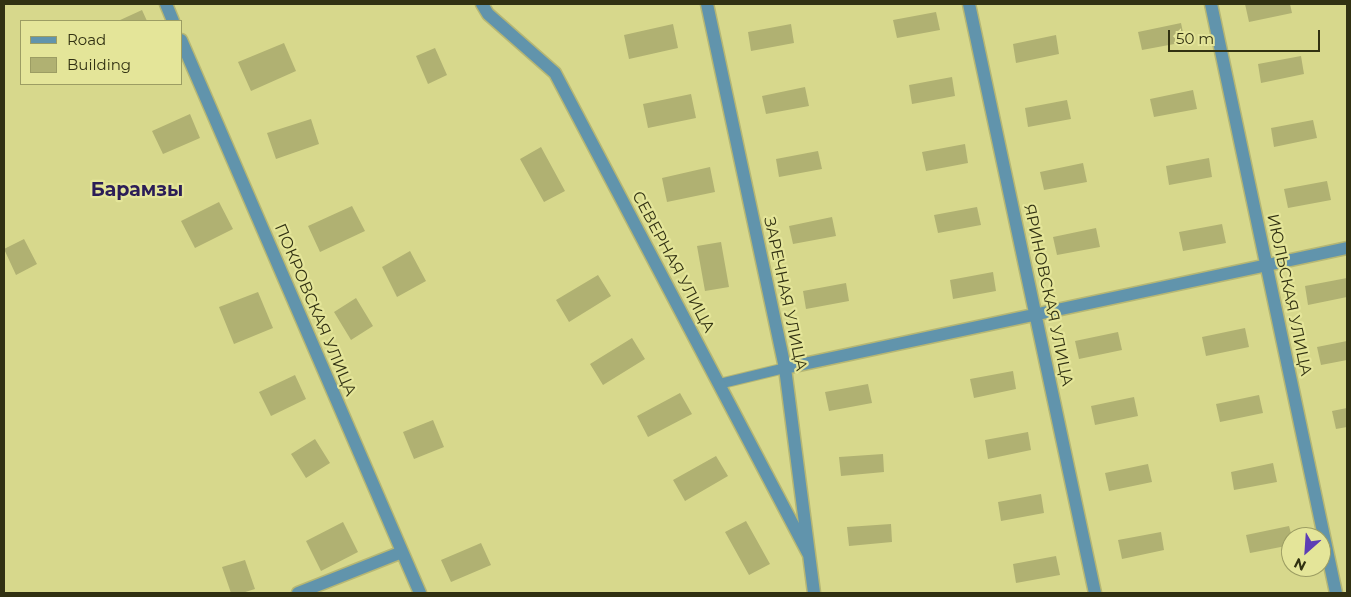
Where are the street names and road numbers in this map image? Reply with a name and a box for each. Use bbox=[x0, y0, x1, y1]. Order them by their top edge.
street label: СЕВЕРНАЯ УЛИЦА bbox=[628, 188, 718, 336]
street label: ЯРИНОВСКАЯ УЛИЦА bbox=[1019, 202, 1077, 388]
street label: ИЮЛЬСКАЯ УЛИЦА bbox=[1262, 212, 1316, 378]
street label: ЗАРЕЧНАЯ УЛИЦА bbox=[759, 215, 811, 373]
street label: ПОКРОВСКАЯ УЛИЦА bbox=[270, 221, 360, 399]

